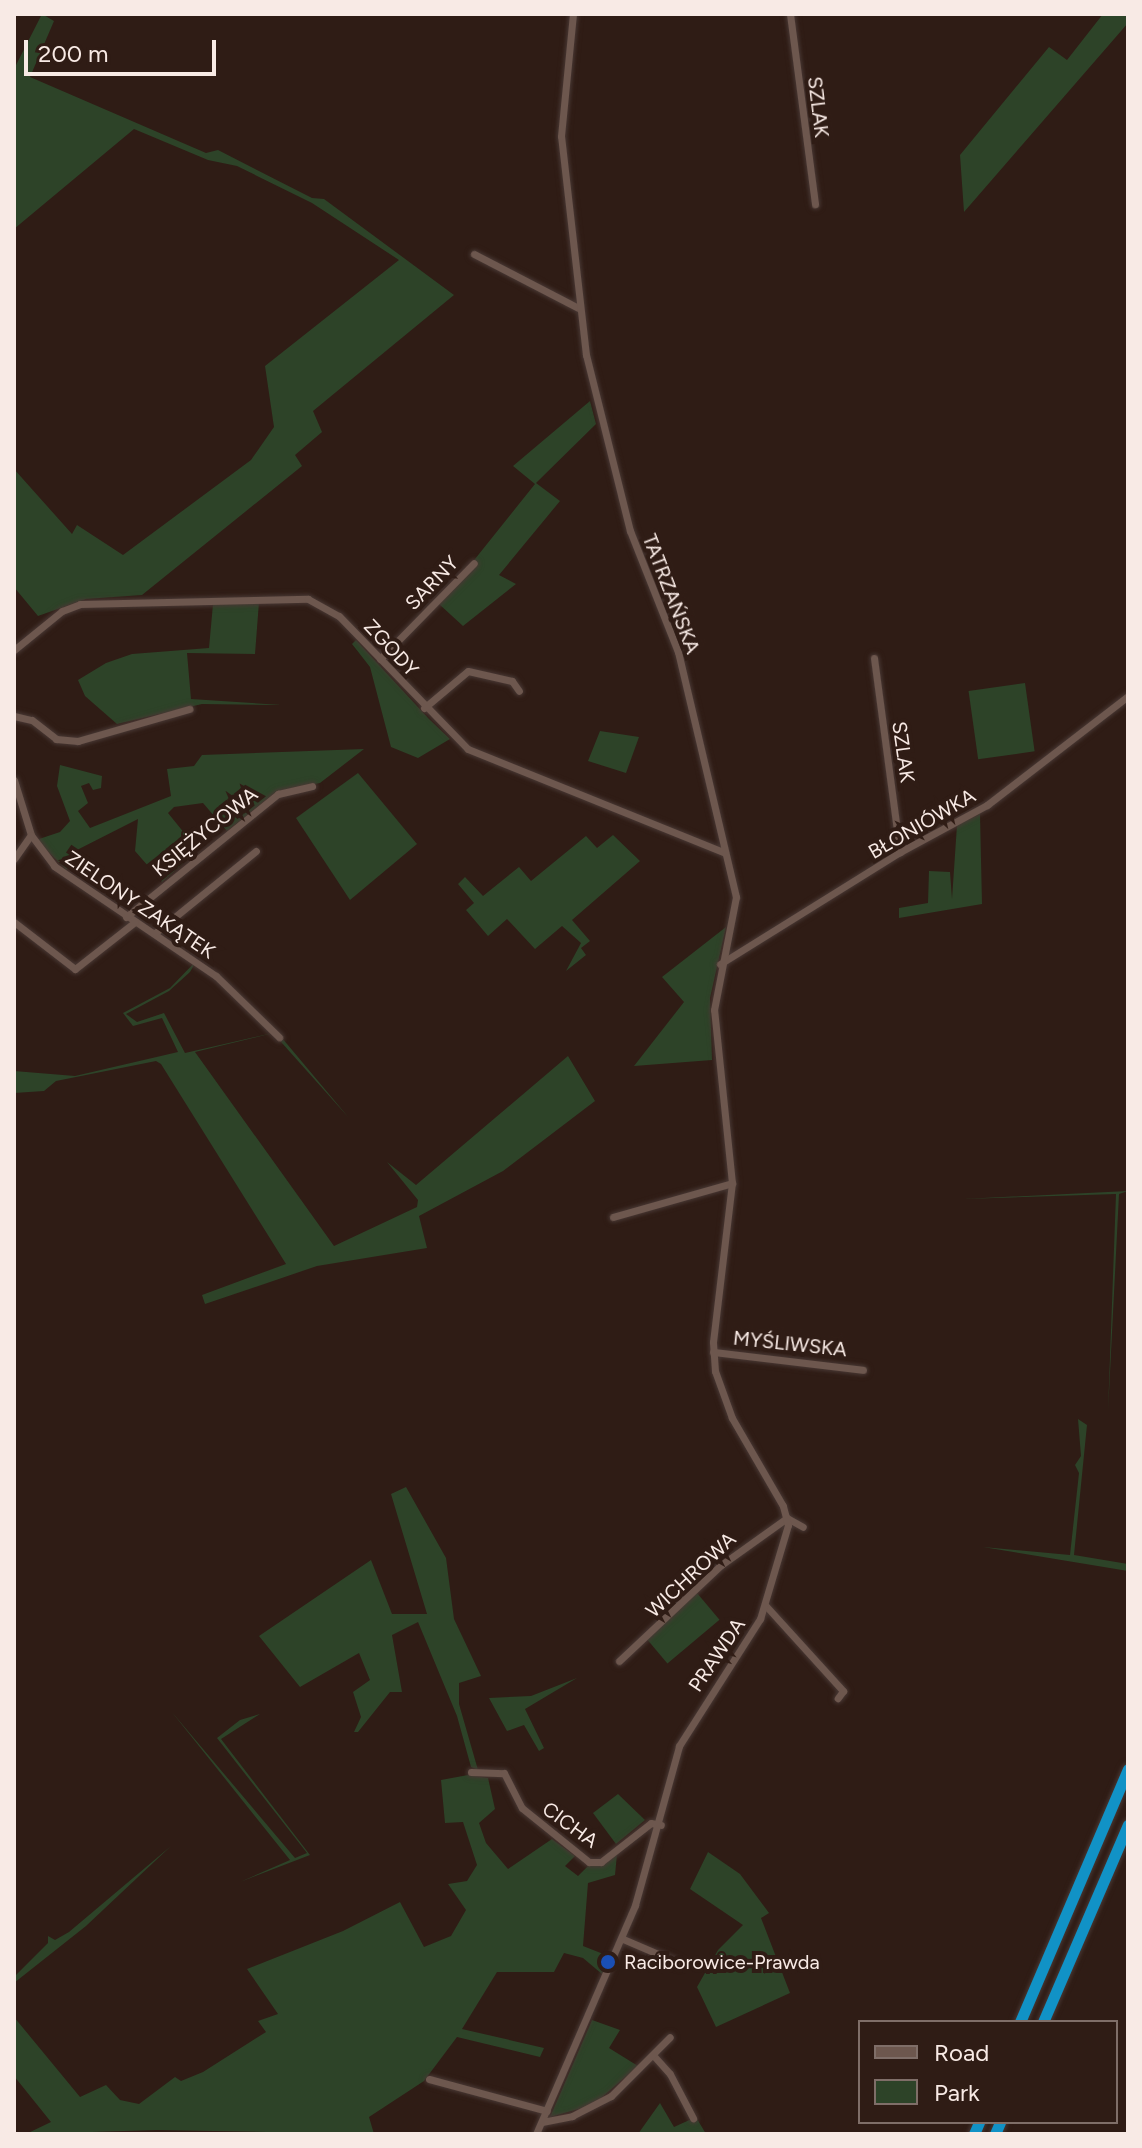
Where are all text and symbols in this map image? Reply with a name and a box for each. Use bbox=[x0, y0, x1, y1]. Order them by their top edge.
scale bar bbox=[28, 24, 220, 74]
text: 200 m bbox=[38, 39, 109, 68]
street label: SZLAK bbox=[802, 75, 834, 139]
street label: TATRZAŃSKA bbox=[637, 531, 705, 657]
street label: SARNY bbox=[400, 551, 464, 615]
street label: ZGODY bbox=[359, 615, 423, 681]
street label: SZLAK bbox=[887, 720, 919, 784]
street label: KSIĘŻYCOWA bbox=[148, 782, 262, 882]
street label: BŁONIÓWKA bbox=[864, 784, 980, 864]
street label: ZIELONY ZAKĄTEK bbox=[61, 846, 219, 964]
street label: MYŚLIWSKA bbox=[732, 1326, 848, 1362]
street label: WICHROWA bbox=[641, 1527, 741, 1623]
street label: PRAWDA bbox=[684, 1614, 750, 1696]
street label: CICHA bbox=[538, 1797, 602, 1853]
place label: Raciborowice-Prawda bbox=[624, 1950, 820, 1974]
marker: Raciborowice-Prawda bbox=[599, 1953, 617, 1971]
legend bbox=[858, 2020, 1118, 2124]
text: Road bbox=[934, 2038, 989, 2067]
text: Park bbox=[934, 2078, 980, 2107]

